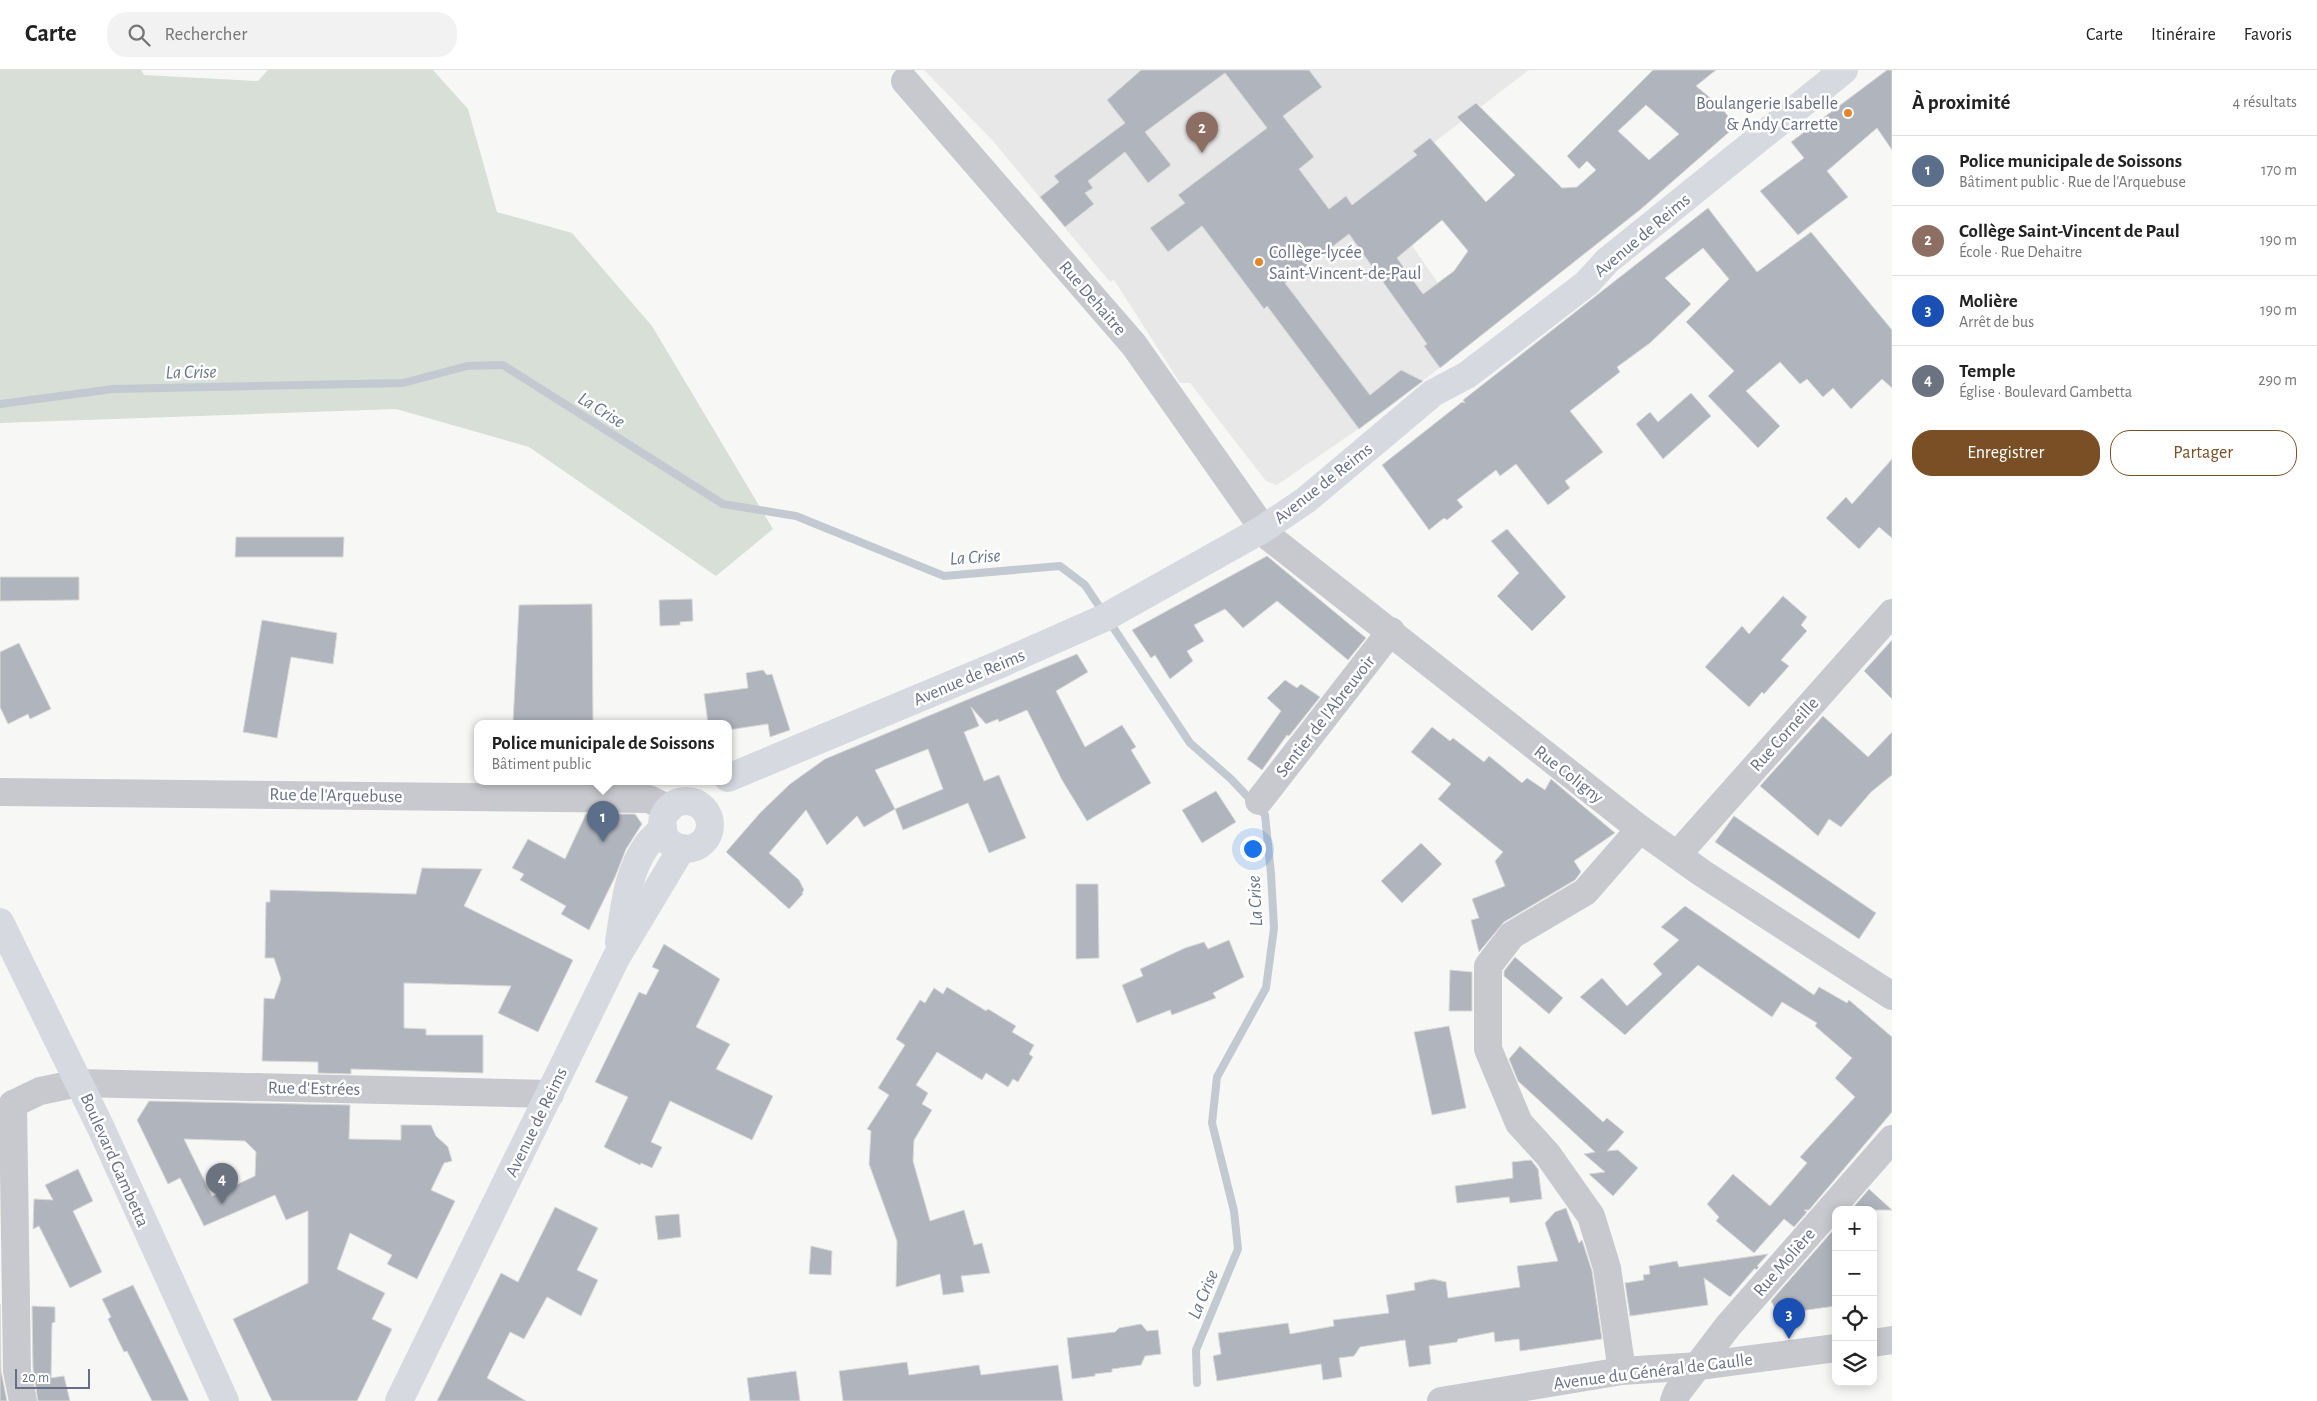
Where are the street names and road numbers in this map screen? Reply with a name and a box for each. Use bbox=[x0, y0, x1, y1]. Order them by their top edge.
street label: Avenue de Reims bbox=[1591, 191, 1694, 281]
street label: Rue Dehaitre bbox=[1055, 258, 1129, 339]
street label: Avenue de Reims bbox=[1271, 440, 1376, 528]
street label: Avenue de Reims bbox=[911, 646, 1028, 709]
street label: Sentier de l'Abreuvoir bbox=[1273, 652, 1379, 781]
street label: Rue Corneille bbox=[1747, 694, 1822, 775]
street label: Rue Coligny bbox=[1530, 742, 1607, 807]
street label: Rue de l'Arquebuse bbox=[269, 786, 403, 806]
street label: Avenue de Reims bbox=[503, 1065, 571, 1180]
street label: Rue d'Estrées bbox=[268, 1079, 360, 1099]
street label: Boulevard Gambetta bbox=[77, 1091, 152, 1230]
street label: Rue Molière bbox=[1750, 1225, 1819, 1300]
street label: Avenue du Général de Gaulle bbox=[1553, 1351, 1754, 1393]

